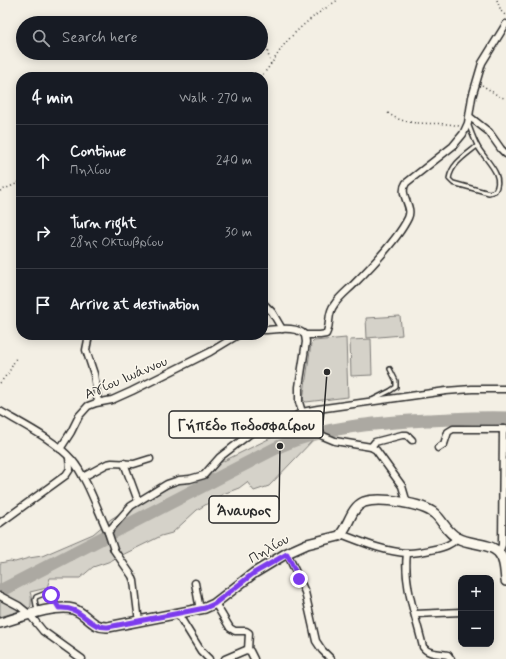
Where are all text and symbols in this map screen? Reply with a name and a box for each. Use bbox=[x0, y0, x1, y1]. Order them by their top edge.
search box bbox=[16, 16, 268, 60]
icon: search bbox=[30, 27, 52, 49]
text: Search here bbox=[62, 28, 138, 48]
text: 4 min bbox=[32, 87, 73, 109]
text: Walk · 270 m bbox=[179, 90, 252, 107]
text: Continue bbox=[70, 142, 126, 162]
icon: ahead bbox=[32, 150, 54, 172]
text: 240 m bbox=[216, 152, 252, 169]
text: Πηλίου bbox=[70, 162, 111, 179]
text: Turn right bbox=[70, 214, 137, 234]
icon: right bbox=[32, 222, 54, 244]
text: 30 m bbox=[225, 224, 252, 241]
text: 28ης Οκτωβρίου bbox=[70, 234, 163, 251]
icon: arrive bbox=[32, 294, 54, 316]
text: Arrive at destination bbox=[70, 295, 199, 315]
street label: Αγίου Ιωάννου bbox=[82, 352, 170, 404]
callout: Γήπεδο ποδοσφαίρου bbox=[169, 411, 323, 438]
text: Γήπεδο ποδοσφαίρου bbox=[177, 416, 315, 436]
callout: Άναυρος bbox=[209, 496, 279, 523]
text: Άναυρος bbox=[217, 501, 272, 521]
street label: Πηλίου bbox=[246, 530, 292, 568]
route end bbox=[290, 570, 308, 588]
map controls bbox=[458, 575, 494, 647]
button: + bbox=[458, 575, 494, 611]
route start bbox=[42, 586, 60, 604]
button: − bbox=[458, 611, 494, 647]

